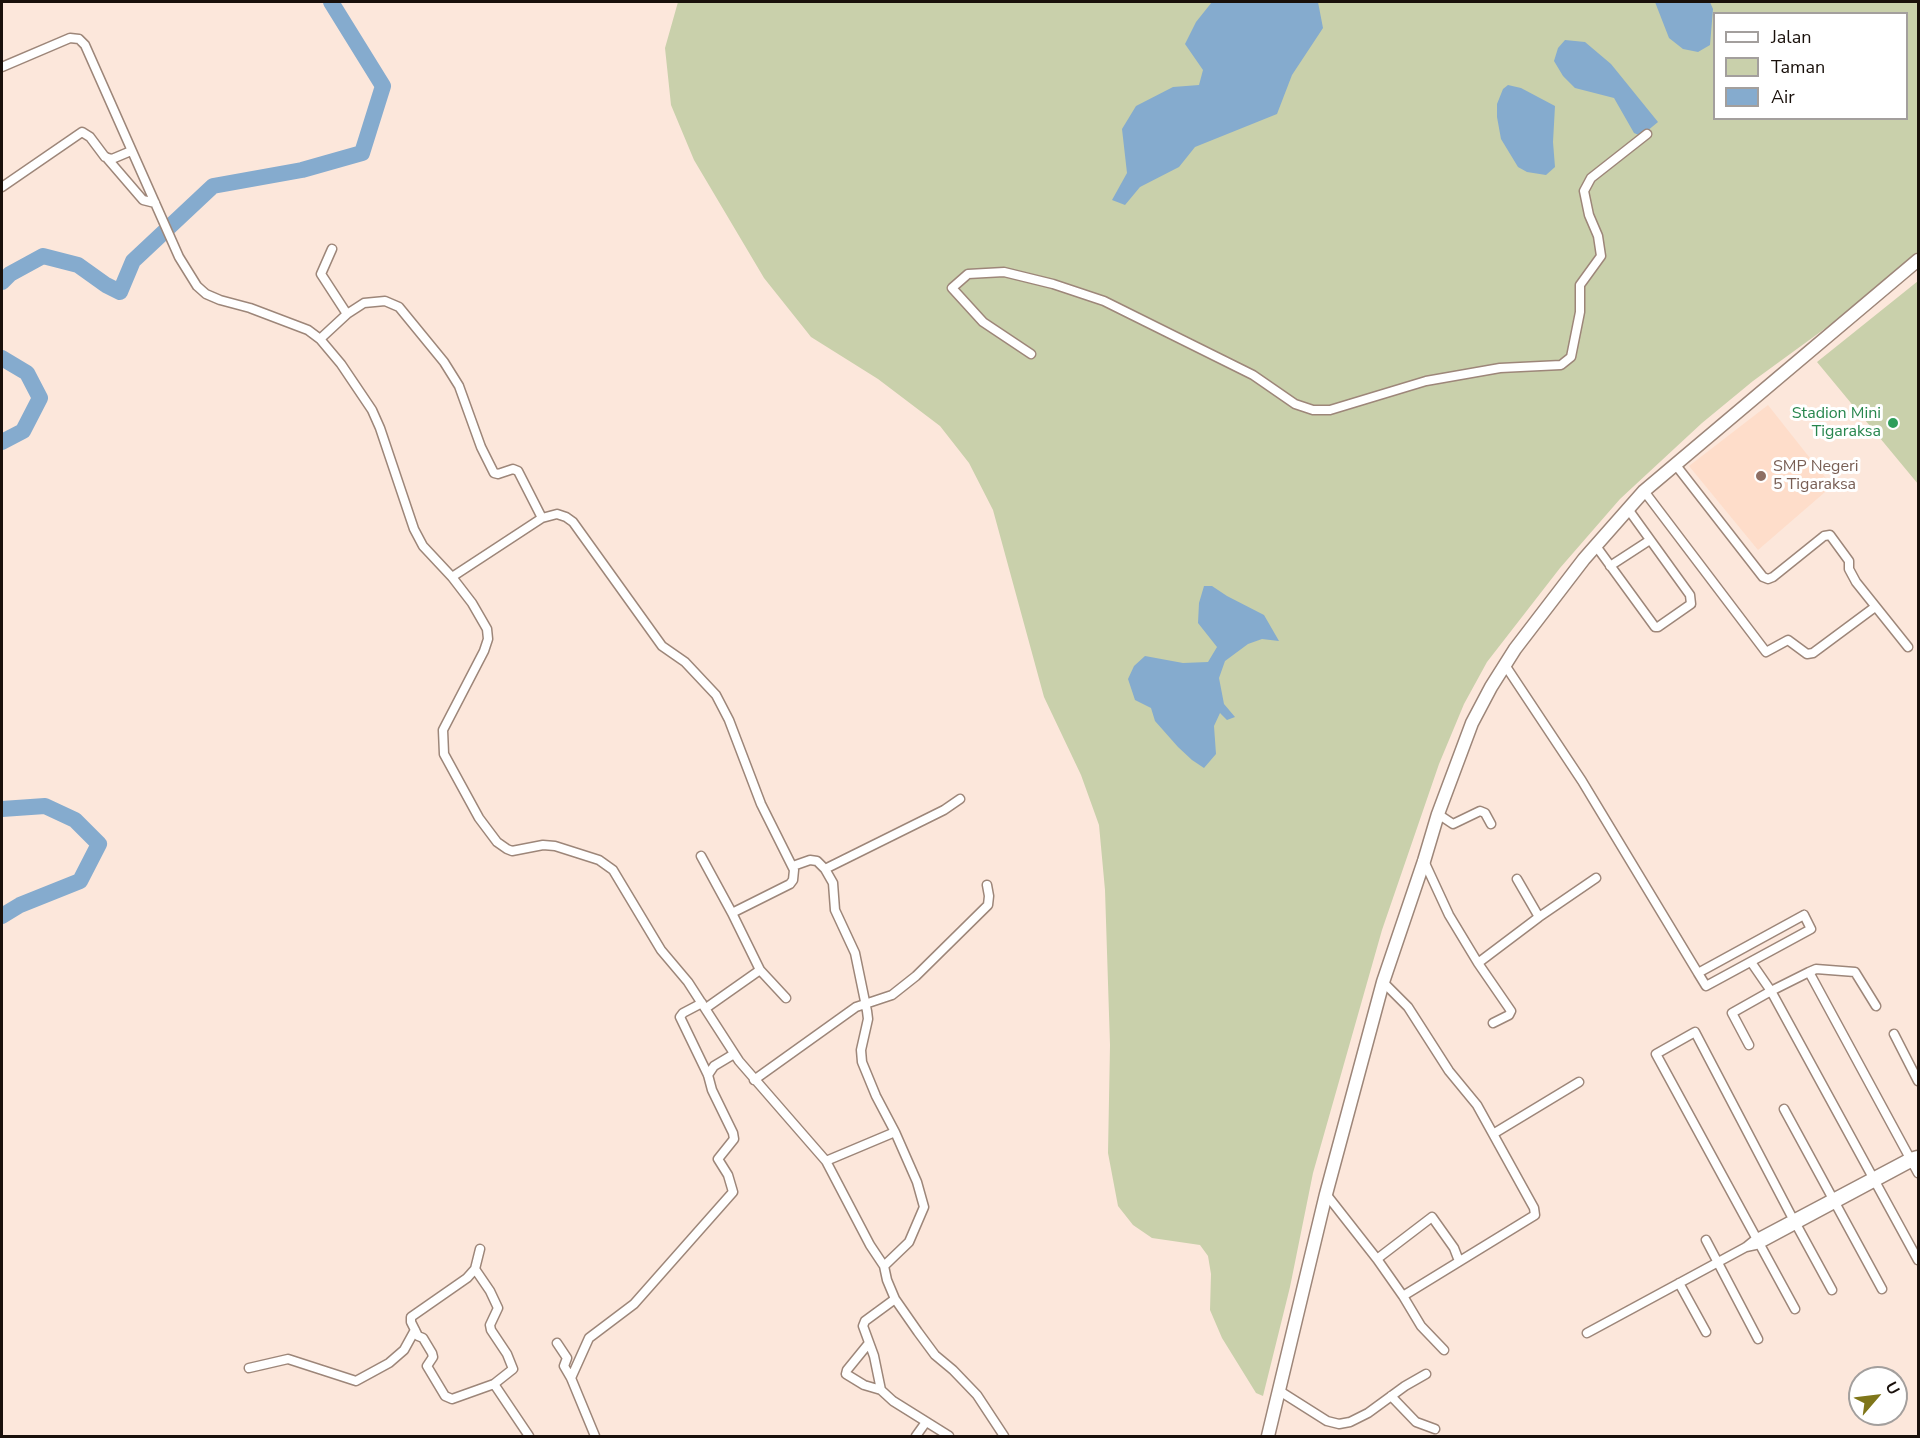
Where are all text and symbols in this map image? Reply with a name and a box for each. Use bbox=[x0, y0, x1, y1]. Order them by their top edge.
legend bbox=[1713, 12, 1908, 120]
text: Jalan bbox=[1771, 25, 1811, 49]
text: Taman bbox=[1771, 55, 1825, 79]
text: Air bbox=[1771, 85, 1795, 109]
place label: Stadion Mini Tigaraksa bbox=[1792, 404, 1881, 442]
marker: Stadion Mini Tigaraksa bbox=[1886, 416, 1900, 430]
place label: SMP Negeri 5 Tigaraksa bbox=[1773, 457, 1858, 495]
marker: SMP Negeri 5 Tigaraksa bbox=[1754, 469, 1768, 483]
north arrow bbox=[1848, 1366, 1908, 1426]
text: U bbox=[1880, 1378, 1905, 1399]

